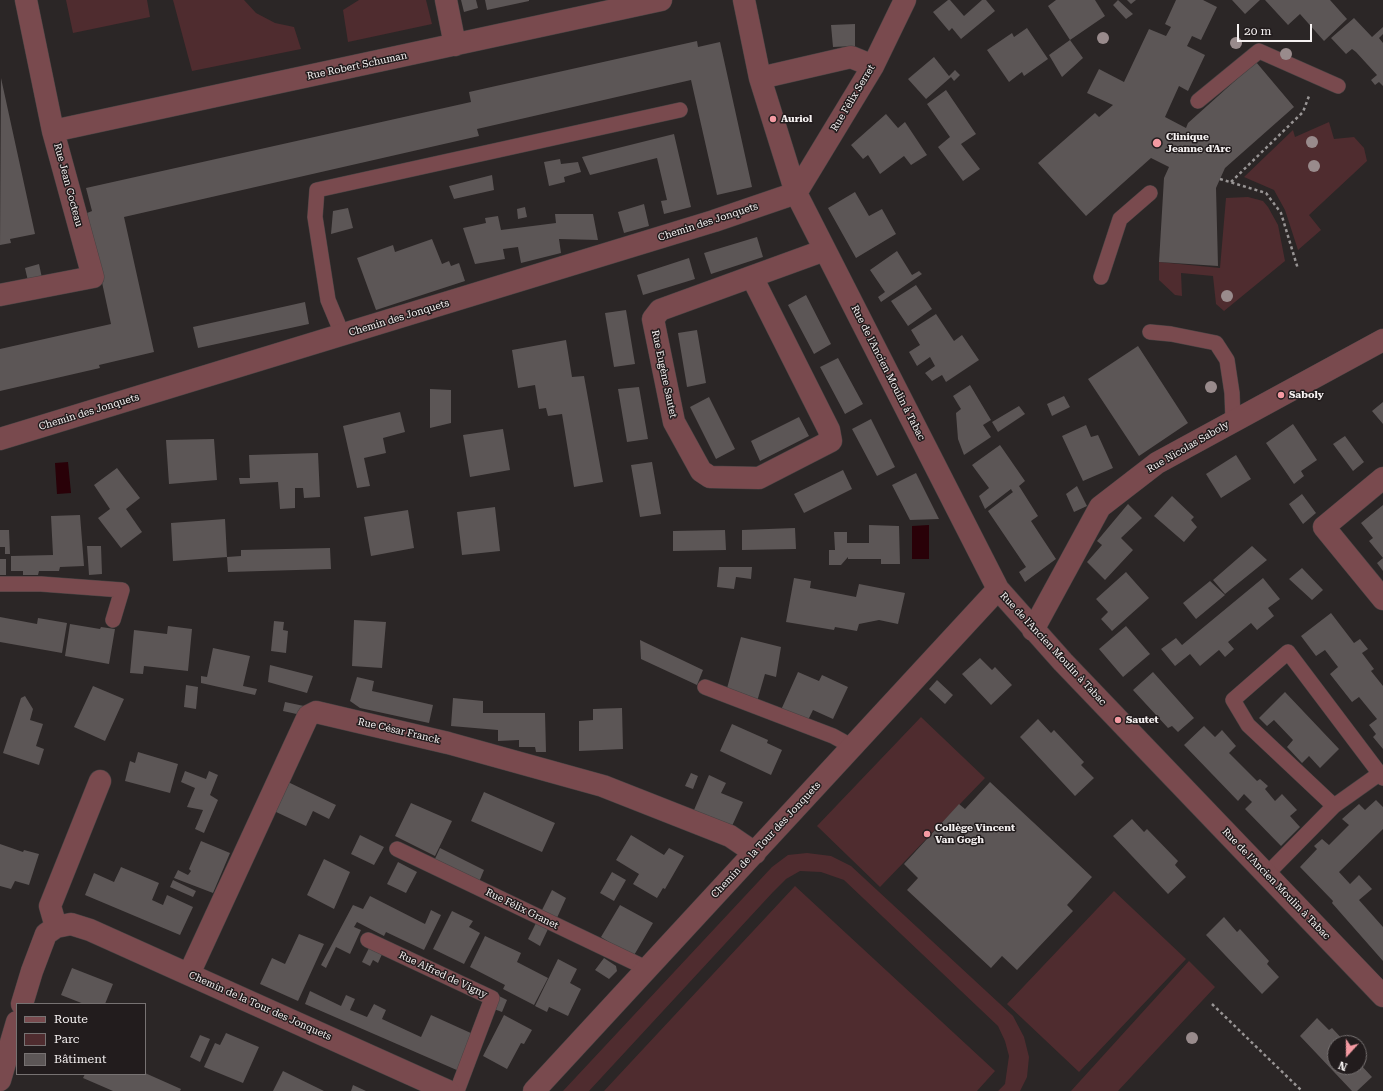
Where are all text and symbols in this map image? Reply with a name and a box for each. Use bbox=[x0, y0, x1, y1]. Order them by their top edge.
scale bar bbox=[1239, 16, 1314, 42]
text: 20 m bbox=[1244, 24, 1271, 38]
street label: Rue Robert Schuman bbox=[306, 50, 408, 82]
street label: Rue Félix Serret bbox=[828, 62, 878, 134]
place label: Auriol bbox=[781, 113, 812, 125]
marker: Auriol bbox=[768, 114, 778, 124]
place label: Clinique Jeanne d'Arc bbox=[1166, 131, 1231, 154]
marker: Clinique Jeanne d'Arc bbox=[1151, 137, 1163, 149]
street label: Rue Jean Cocteau bbox=[51, 142, 85, 228]
street label: Chemin des Jonquets bbox=[657, 200, 759, 244]
street label: Chemin des Jonquets bbox=[347, 297, 451, 339]
street label: Rue de l'Ancien Moulin à Tabac bbox=[849, 303, 927, 443]
street label: Rue Eugène Sautet bbox=[649, 329, 679, 419]
place label: Saboly bbox=[1289, 389, 1324, 401]
marker: Saboly bbox=[1276, 390, 1286, 400]
street label: Chemin des Jonquets bbox=[37, 391, 141, 433]
street label: Rue Nicolas Saboly bbox=[1145, 419, 1231, 475]
street label: Rue de l'Ancien Moulin à Tabac bbox=[997, 590, 1109, 708]
place label: Sautet bbox=[1126, 714, 1159, 726]
marker: Sautet bbox=[1113, 715, 1123, 725]
street label: Rue César Franck bbox=[357, 716, 441, 746]
street label: Chemin de la Tour des Jonquets bbox=[709, 779, 823, 901]
place label: Collège Vincent Van Gogh bbox=[935, 822, 1015, 846]
street label: Rue de l'Ancien Moulin à Tabac bbox=[1219, 826, 1333, 942]
marker: Collège Vincent Van Gogh bbox=[922, 829, 932, 839]
street label: Rue Félix Granet bbox=[484, 886, 560, 932]
street label: Rue Alfred de Vigny bbox=[397, 949, 489, 1001]
street label: Chemin de la Tour des Jonquets bbox=[187, 969, 333, 1043]
legend bbox=[16, 1003, 146, 1075]
text: Route bbox=[54, 1012, 88, 1026]
text: Parc bbox=[54, 1032, 79, 1046]
north arrow bbox=[1327, 1035, 1367, 1075]
text: Bâtiment bbox=[54, 1052, 106, 1066]
text: N bbox=[1337, 1058, 1349, 1073]

